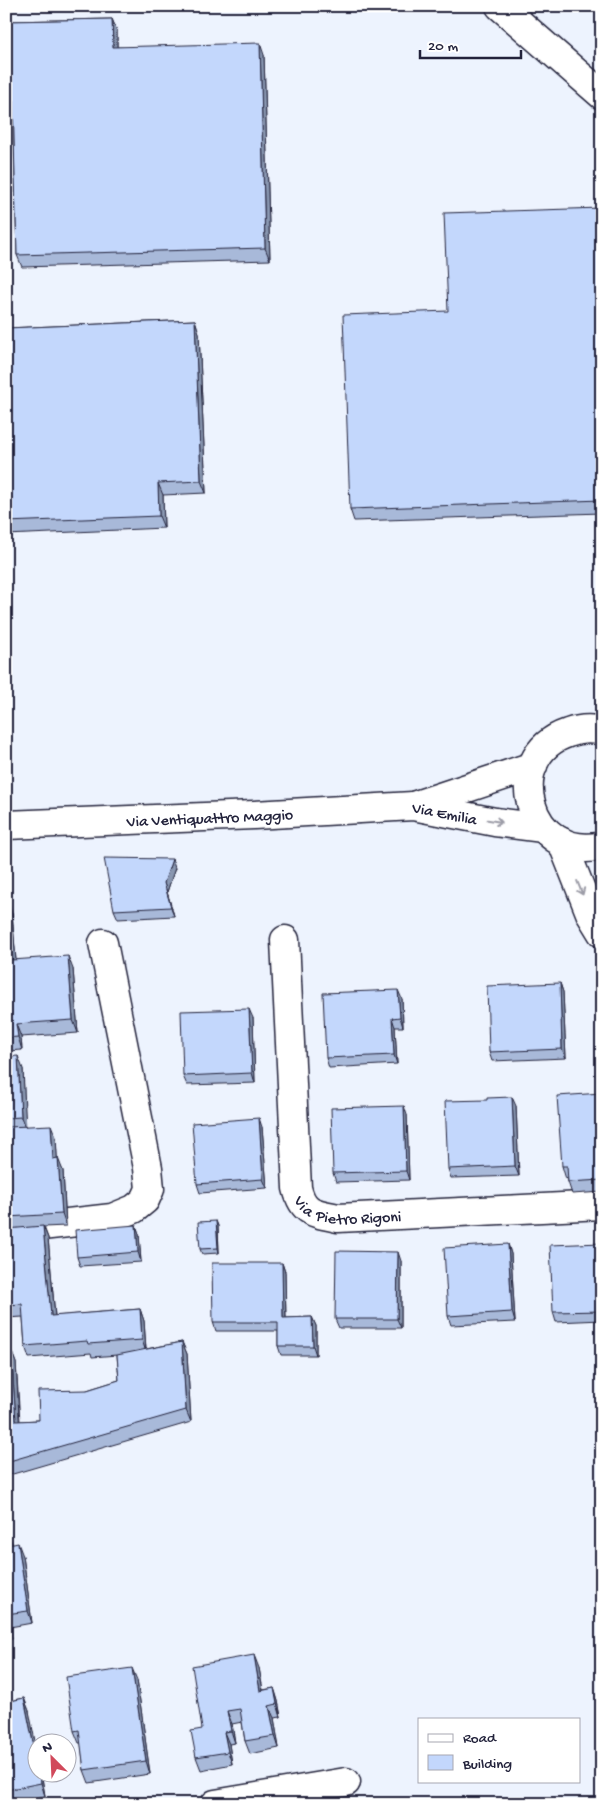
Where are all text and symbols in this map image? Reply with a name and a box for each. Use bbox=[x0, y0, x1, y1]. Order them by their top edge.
scale bar bbox=[420, 28, 522, 60]
text: 20 m bbox=[428, 38, 458, 56]
street label: Via Emilia bbox=[409, 800, 479, 832]
street label: Via Ventiquattro Maggio bbox=[125, 807, 294, 833]
one-way arrow bbox=[487, 817, 503, 827]
one-way arrow bbox=[576, 880, 585, 895]
street label: Via Pietro Rigoni bbox=[287, 1193, 402, 1231]
legend bbox=[418, 1718, 580, 1782]
text: Road bbox=[463, 1730, 497, 1748]
north arrow bbox=[28, 1732, 78, 1782]
text: N bbox=[40, 1739, 55, 1758]
text: Building bbox=[462, 1756, 512, 1774]

